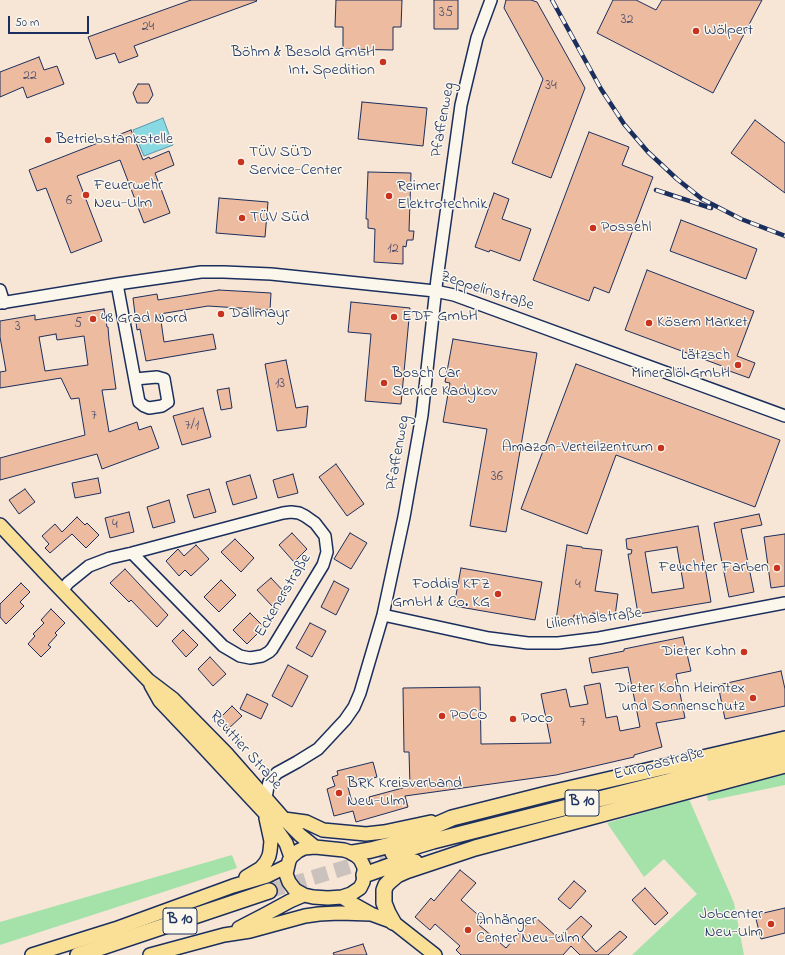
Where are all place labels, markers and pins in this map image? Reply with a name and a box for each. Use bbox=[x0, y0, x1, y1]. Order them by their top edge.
place label: Wölpert bbox=[704, 21, 753, 41]
marker: Wölpert bbox=[691, 26, 701, 36]
place label: Böhm & Besold GmbH Int. Spedition bbox=[231, 43, 375, 81]
marker: Böhm & Besold GmbH Int. Spedition bbox=[378, 57, 388, 67]
place label: Betriebstankstelle bbox=[56, 130, 173, 150]
marker: Betriebstankstelle bbox=[43, 135, 53, 145]
place label: TÜV SÜD Service-Center bbox=[249, 143, 342, 181]
marker: TÜV SÜD Service-Center bbox=[236, 157, 246, 167]
place label: Feuerwehr Neu-Ulm bbox=[94, 176, 163, 214]
place label: Reimer Elektrotechnik bbox=[397, 177, 487, 215]
marker: Feuerwehr Neu-Ulm bbox=[81, 190, 91, 200]
marker: Reimer Elektrotechnik bbox=[384, 191, 394, 201]
place label: TÜV Süd bbox=[250, 208, 309, 228]
marker: TÜV Süd bbox=[237, 213, 247, 223]
place label: Possehl bbox=[601, 218, 651, 238]
marker: Possehl bbox=[588, 223, 598, 233]
place label: Dallmayr bbox=[229, 304, 290, 324]
place label: EDF GmbH bbox=[402, 307, 478, 327]
place label: 48 Grad Nord bbox=[101, 309, 187, 329]
marker: Dallmayr bbox=[216, 309, 226, 319]
marker: EDF GmbH bbox=[389, 312, 399, 322]
place label: Kösem Market bbox=[657, 313, 748, 333]
marker: 48 Grad Nord bbox=[88, 314, 98, 324]
marker: Kösem Market bbox=[644, 318, 654, 328]
place label: Lätzsch Mineralöl GmbH bbox=[631, 346, 730, 384]
marker: Lätzsch Mineralöl GmbH bbox=[733, 360, 743, 370]
place label: Bosch Car Service Kadykov bbox=[392, 364, 498, 402]
marker: Bosch Car Service Kadykov bbox=[379, 378, 389, 388]
place label: Amazon-Verteilzentrum bbox=[502, 438, 653, 458]
marker: Amazon-Verteilzentrum bbox=[656, 443, 666, 453]
place label: Feuchter Farben bbox=[659, 558, 769, 578]
marker: Feuchter Farben bbox=[772, 563, 782, 573]
place label: Foddis KFZ GmbH & Co. KG bbox=[392, 575, 490, 613]
marker: Foddis KFZ GmbH & Co. KG bbox=[493, 589, 503, 599]
place label: Dieter Kohn bbox=[662, 642, 736, 662]
marker: Dieter Kohn bbox=[739, 647, 749, 657]
place label: Dieter Kohn Heimtex und Sonnenschutz bbox=[615, 679, 745, 717]
marker: Dieter Kohn Heimtex und Sonnenschutz bbox=[748, 693, 758, 703]
place label: POCO bbox=[450, 706, 488, 726]
place label: Poco bbox=[521, 709, 553, 729]
marker: POCO bbox=[437, 711, 447, 721]
marker: Poco bbox=[508, 714, 518, 724]
place label: BRK Kreisverband Neu-Ulm bbox=[347, 774, 462, 812]
marker: BRK Kreisverband Neu-Ulm bbox=[334, 788, 344, 798]
place label: Jobcenter Neu-Ulm bbox=[699, 905, 763, 943]
place label: Anhänger Center Neu-Ulm bbox=[476, 911, 580, 949]
marker: Jobcenter Neu-Ulm bbox=[766, 919, 776, 929]
marker: Anhänger Center Neu-Ulm bbox=[463, 925, 473, 935]

